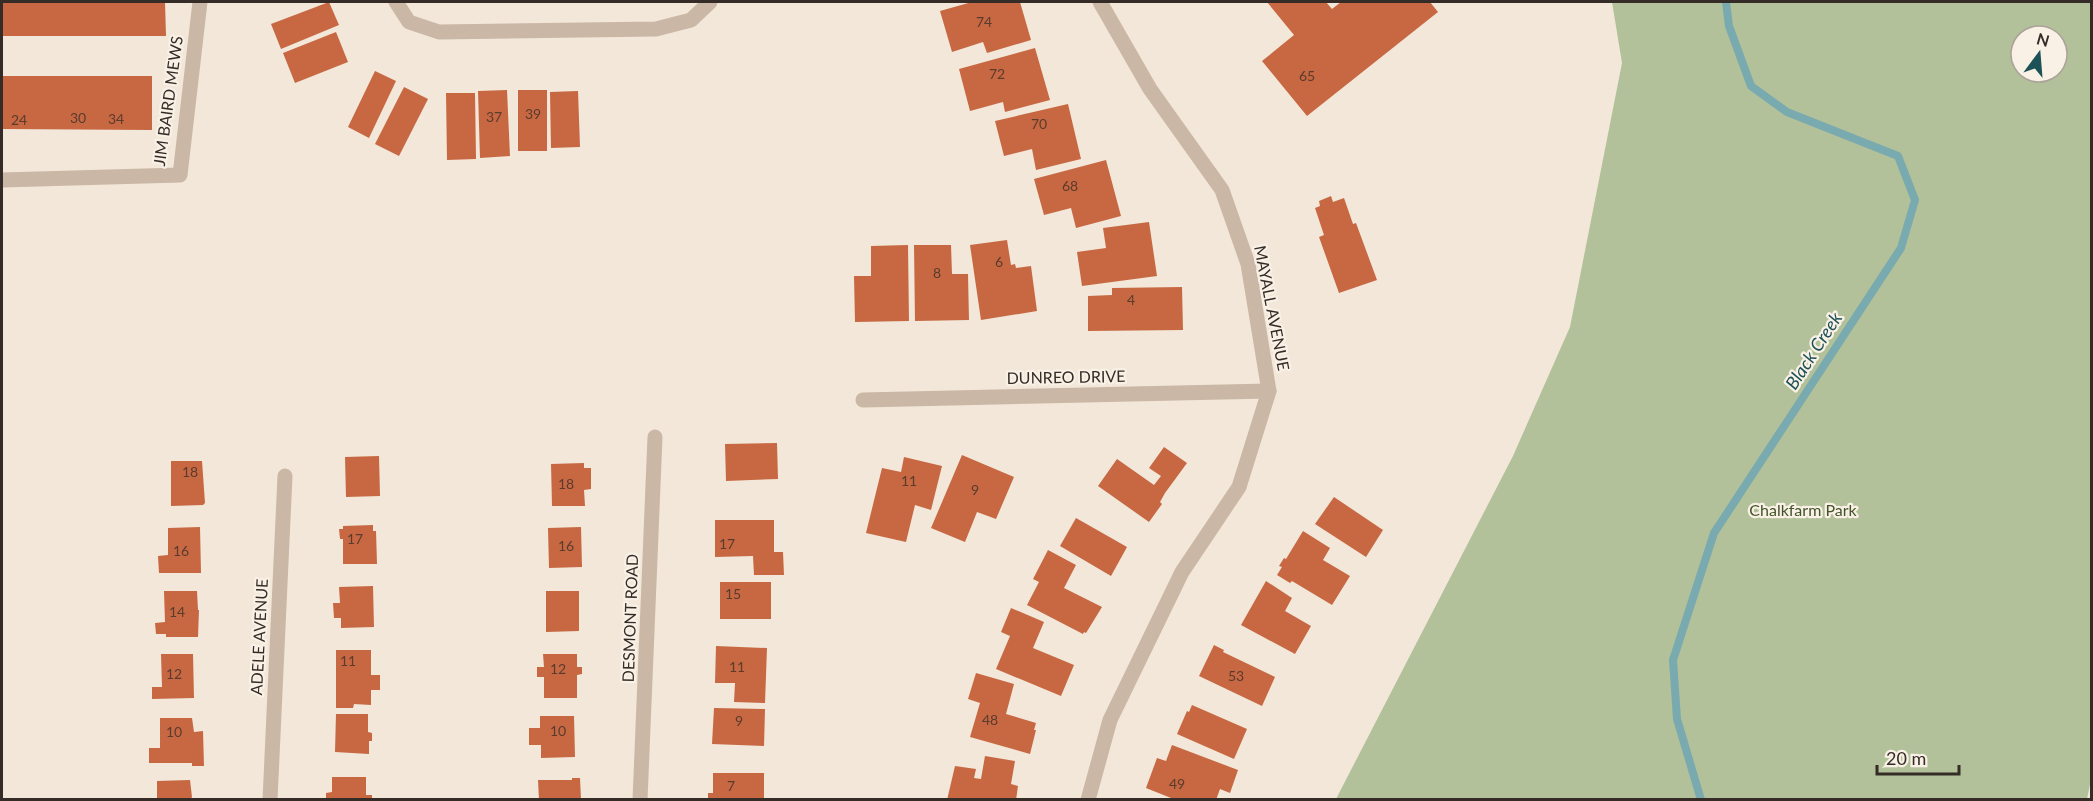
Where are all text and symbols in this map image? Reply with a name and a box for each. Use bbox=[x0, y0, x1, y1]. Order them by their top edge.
house number: 74 bbox=[976, 13, 992, 30]
north arrow bbox=[2009, 24, 2069, 84]
text: N bbox=[2035, 28, 2052, 50]
street label: JIM BAIRD MEWS bbox=[149, 35, 186, 167]
house number: 72 bbox=[989, 65, 1005, 82]
house number: 65 bbox=[1299, 67, 1315, 84]
house number: 39 bbox=[525, 105, 541, 122]
house number: 37 bbox=[486, 108, 502, 125]
house number: 30 bbox=[70, 109, 86, 126]
house number: 34 bbox=[108, 110, 124, 127]
house number: 24 bbox=[11, 111, 27, 128]
house number: 70 bbox=[1031, 115, 1047, 132]
house number: 68 bbox=[1062, 177, 1078, 194]
street label: MAYALL AVENUE bbox=[1251, 244, 1294, 372]
house number: 6 bbox=[995, 253, 1003, 270]
house number: 8 bbox=[933, 264, 941, 281]
house number: 4 bbox=[1127, 291, 1135, 308]
water label: Black Creek bbox=[1780, 307, 1846, 393]
street label: DUNREO DRIVE bbox=[1006, 366, 1126, 387]
house number: 18 bbox=[182, 463, 198, 480]
house number: 11 bbox=[901, 472, 917, 489]
house number: 18 bbox=[558, 475, 574, 492]
house number: 9 bbox=[971, 481, 979, 498]
park label: Chalkfarm Park bbox=[1749, 500, 1858, 519]
house number: 17 bbox=[347, 530, 363, 547]
house number: 17 bbox=[719, 535, 735, 552]
house number: 16 bbox=[558, 537, 574, 554]
house number: 16 bbox=[173, 542, 189, 559]
street label: DESMONT ROAD bbox=[618, 553, 641, 683]
street label: ADELE AVENUE bbox=[246, 578, 271, 696]
house number: 15 bbox=[725, 585, 741, 602]
house number: 14 bbox=[169, 603, 185, 620]
house number: 11 bbox=[340, 652, 356, 669]
house number: 11 bbox=[729, 658, 745, 675]
house number: 12 bbox=[550, 660, 566, 677]
house number: 12 bbox=[166, 665, 182, 682]
house number: 53 bbox=[1228, 667, 1244, 684]
house number: 48 bbox=[982, 711, 998, 728]
house number: 9 bbox=[735, 712, 743, 729]
house number: 10 bbox=[550, 722, 566, 739]
house number: 10 bbox=[166, 723, 182, 740]
scale bar bbox=[1877, 738, 1960, 776]
text: 20 m bbox=[1886, 747, 1926, 769]
house number: 49 bbox=[1169, 775, 1185, 792]
house number: 7 bbox=[727, 777, 735, 794]

